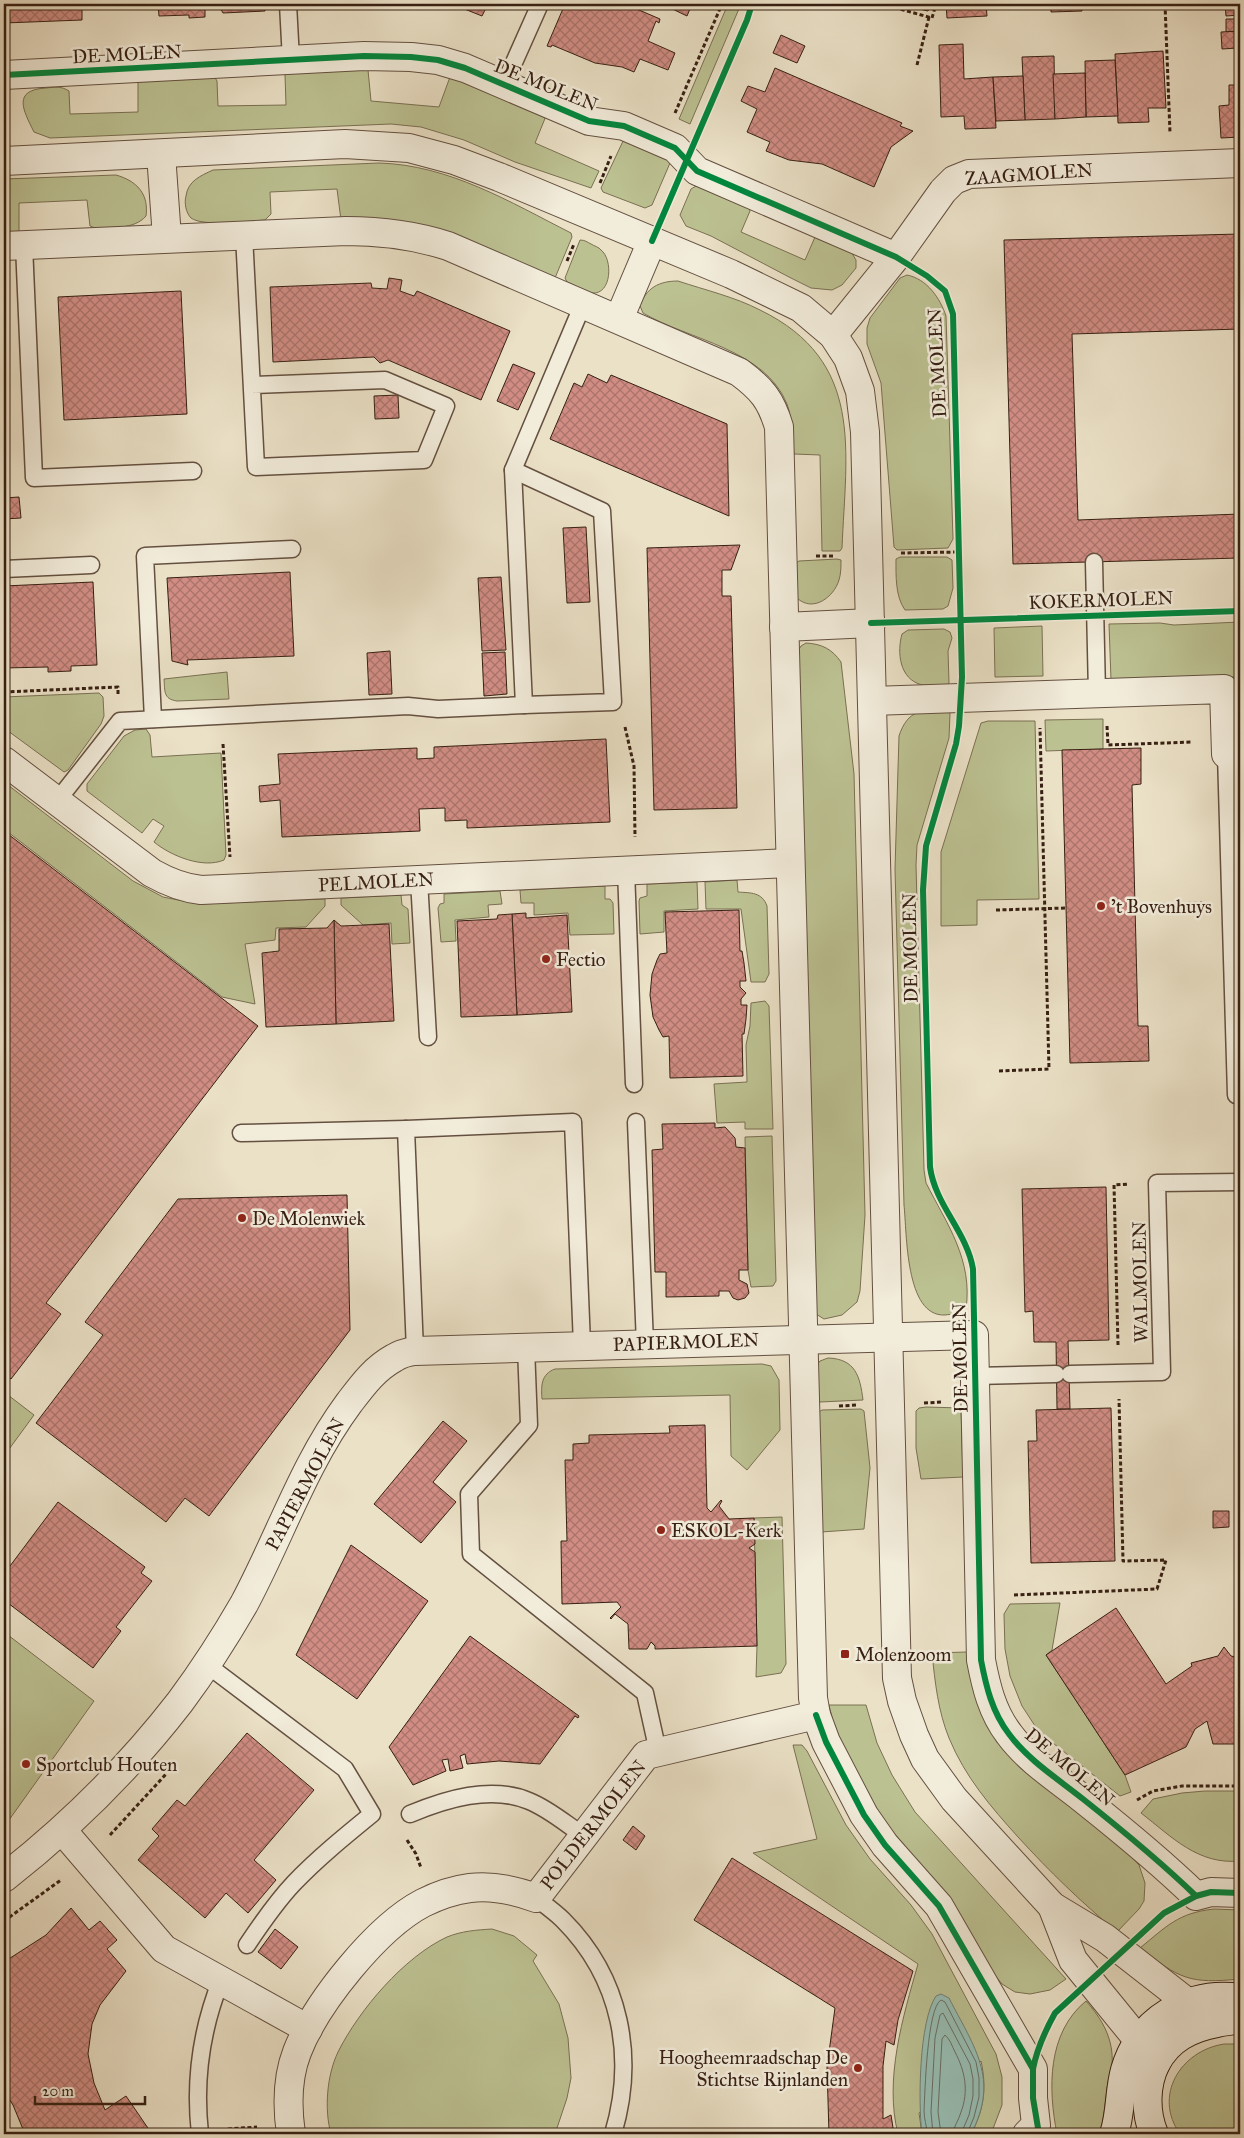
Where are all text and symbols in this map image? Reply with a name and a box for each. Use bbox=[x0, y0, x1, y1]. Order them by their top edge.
street label: DE MOLEN bbox=[72, 40, 182, 68]
street label: DE MOLEN bbox=[491, 54, 601, 116]
street label: ZAAGMOLEN bbox=[964, 158, 1094, 190]
street label: DE MOLEN bbox=[923, 308, 951, 418]
street label: KOKERMOLEN bbox=[1028, 586, 1174, 614]
street label: PELMOLEN bbox=[318, 867, 434, 897]
street label: DE MOLEN bbox=[898, 893, 922, 1003]
place label: 't Bovenhuys bbox=[1111, 895, 1212, 918]
marker: 't Bovenhuys bbox=[1095, 900, 1107, 912]
place label: Fectio bbox=[556, 948, 606, 971]
marker: Fectio bbox=[540, 953, 552, 965]
place label: De Molenwiek bbox=[252, 1207, 366, 1230]
marker: De Molenwiek bbox=[236, 1212, 248, 1224]
street label: WALMOLEN bbox=[1127, 1221, 1153, 1343]
street label: DE MOLEN bbox=[948, 1303, 972, 1413]
street label: PAPIERMOLEN bbox=[612, 1328, 760, 1356]
street label: PAPIERMOLEN bbox=[260, 1414, 350, 1554]
place label: ESKOL-Kerk bbox=[671, 1519, 782, 1542]
marker: ESKOL-Kerk bbox=[655, 1524, 667, 1536]
place label: Molenzoom bbox=[855, 1643, 951, 1666]
marker: Molenzoom bbox=[839, 1648, 851, 1660]
street label: DE MOLEN bbox=[1021, 1723, 1119, 1811]
place label: Sportclub Houten bbox=[36, 1753, 177, 1776]
street label: POLDERMOLEN bbox=[535, 1756, 651, 1894]
marker: Sportclub Houten bbox=[20, 1758, 32, 1770]
place label: Hoogheemraadschap De Stichtse Rijnlanden bbox=[658, 2046, 848, 2091]
marker: Hoogheemraadschap De Stichtse Rijnlanden bbox=[852, 2062, 864, 2074]
scale bar bbox=[35, 2073, 145, 2105]
text: 20 m bbox=[42, 2082, 74, 2100]

